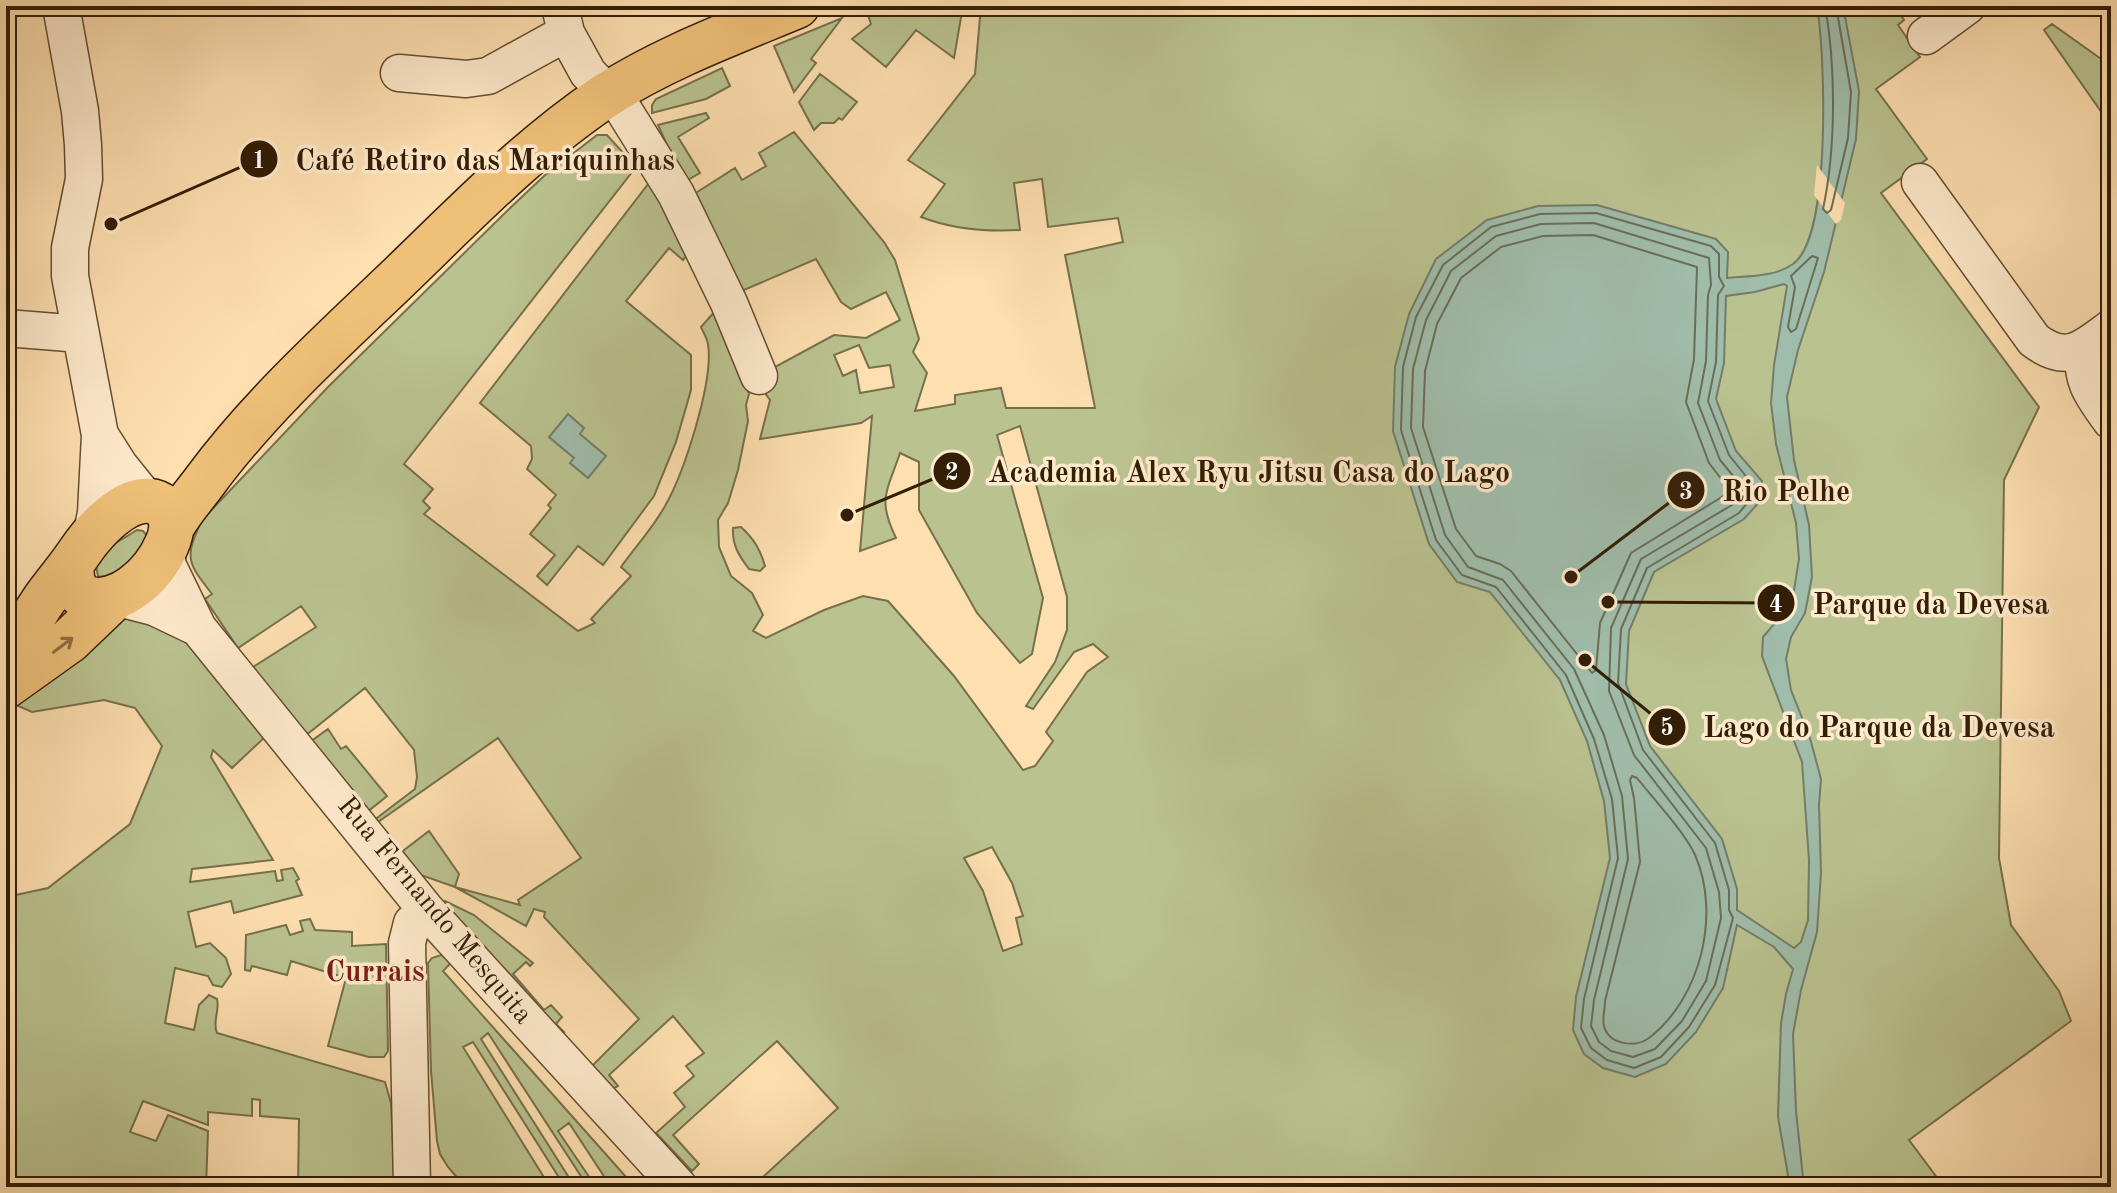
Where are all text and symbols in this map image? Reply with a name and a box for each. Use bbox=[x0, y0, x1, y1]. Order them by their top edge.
callout: Café Retiro das Mariquinhas bbox=[239, 132, 691, 186]
text: Café Retiro das Mariquinhas bbox=[295, 147, 675, 177]
text: 1 bbox=[252, 150, 266, 174]
callout: Academia Alex Ryu Jitsu Casa do Lago bbox=[932, 444, 1526, 498]
text: Academia Alex Ryu Jitsu Casa do Lago bbox=[988, 459, 1510, 489]
text: 2 bbox=[945, 462, 959, 486]
callout: Rio Pelhe bbox=[1666, 463, 1867, 517]
text: Rio Pelhe bbox=[1722, 478, 1850, 508]
text: 3 bbox=[1679, 481, 1693, 505]
callout: Parque da Devesa bbox=[1756, 576, 2065, 630]
text: Parque da Devesa bbox=[1813, 591, 2049, 621]
text: 4 bbox=[1769, 594, 1783, 618]
one-way arrow bbox=[52, 636, 74, 653]
callout: Lago do Parque da Devesa bbox=[1647, 700, 2071, 754]
text: Lago do Parque da Devesa bbox=[1703, 714, 2055, 744]
text: 5 bbox=[1660, 716, 1674, 741]
street label: Rua Fernando Mesquita bbox=[331, 792, 537, 1030]
district label: Currais bbox=[325, 958, 425, 988]

